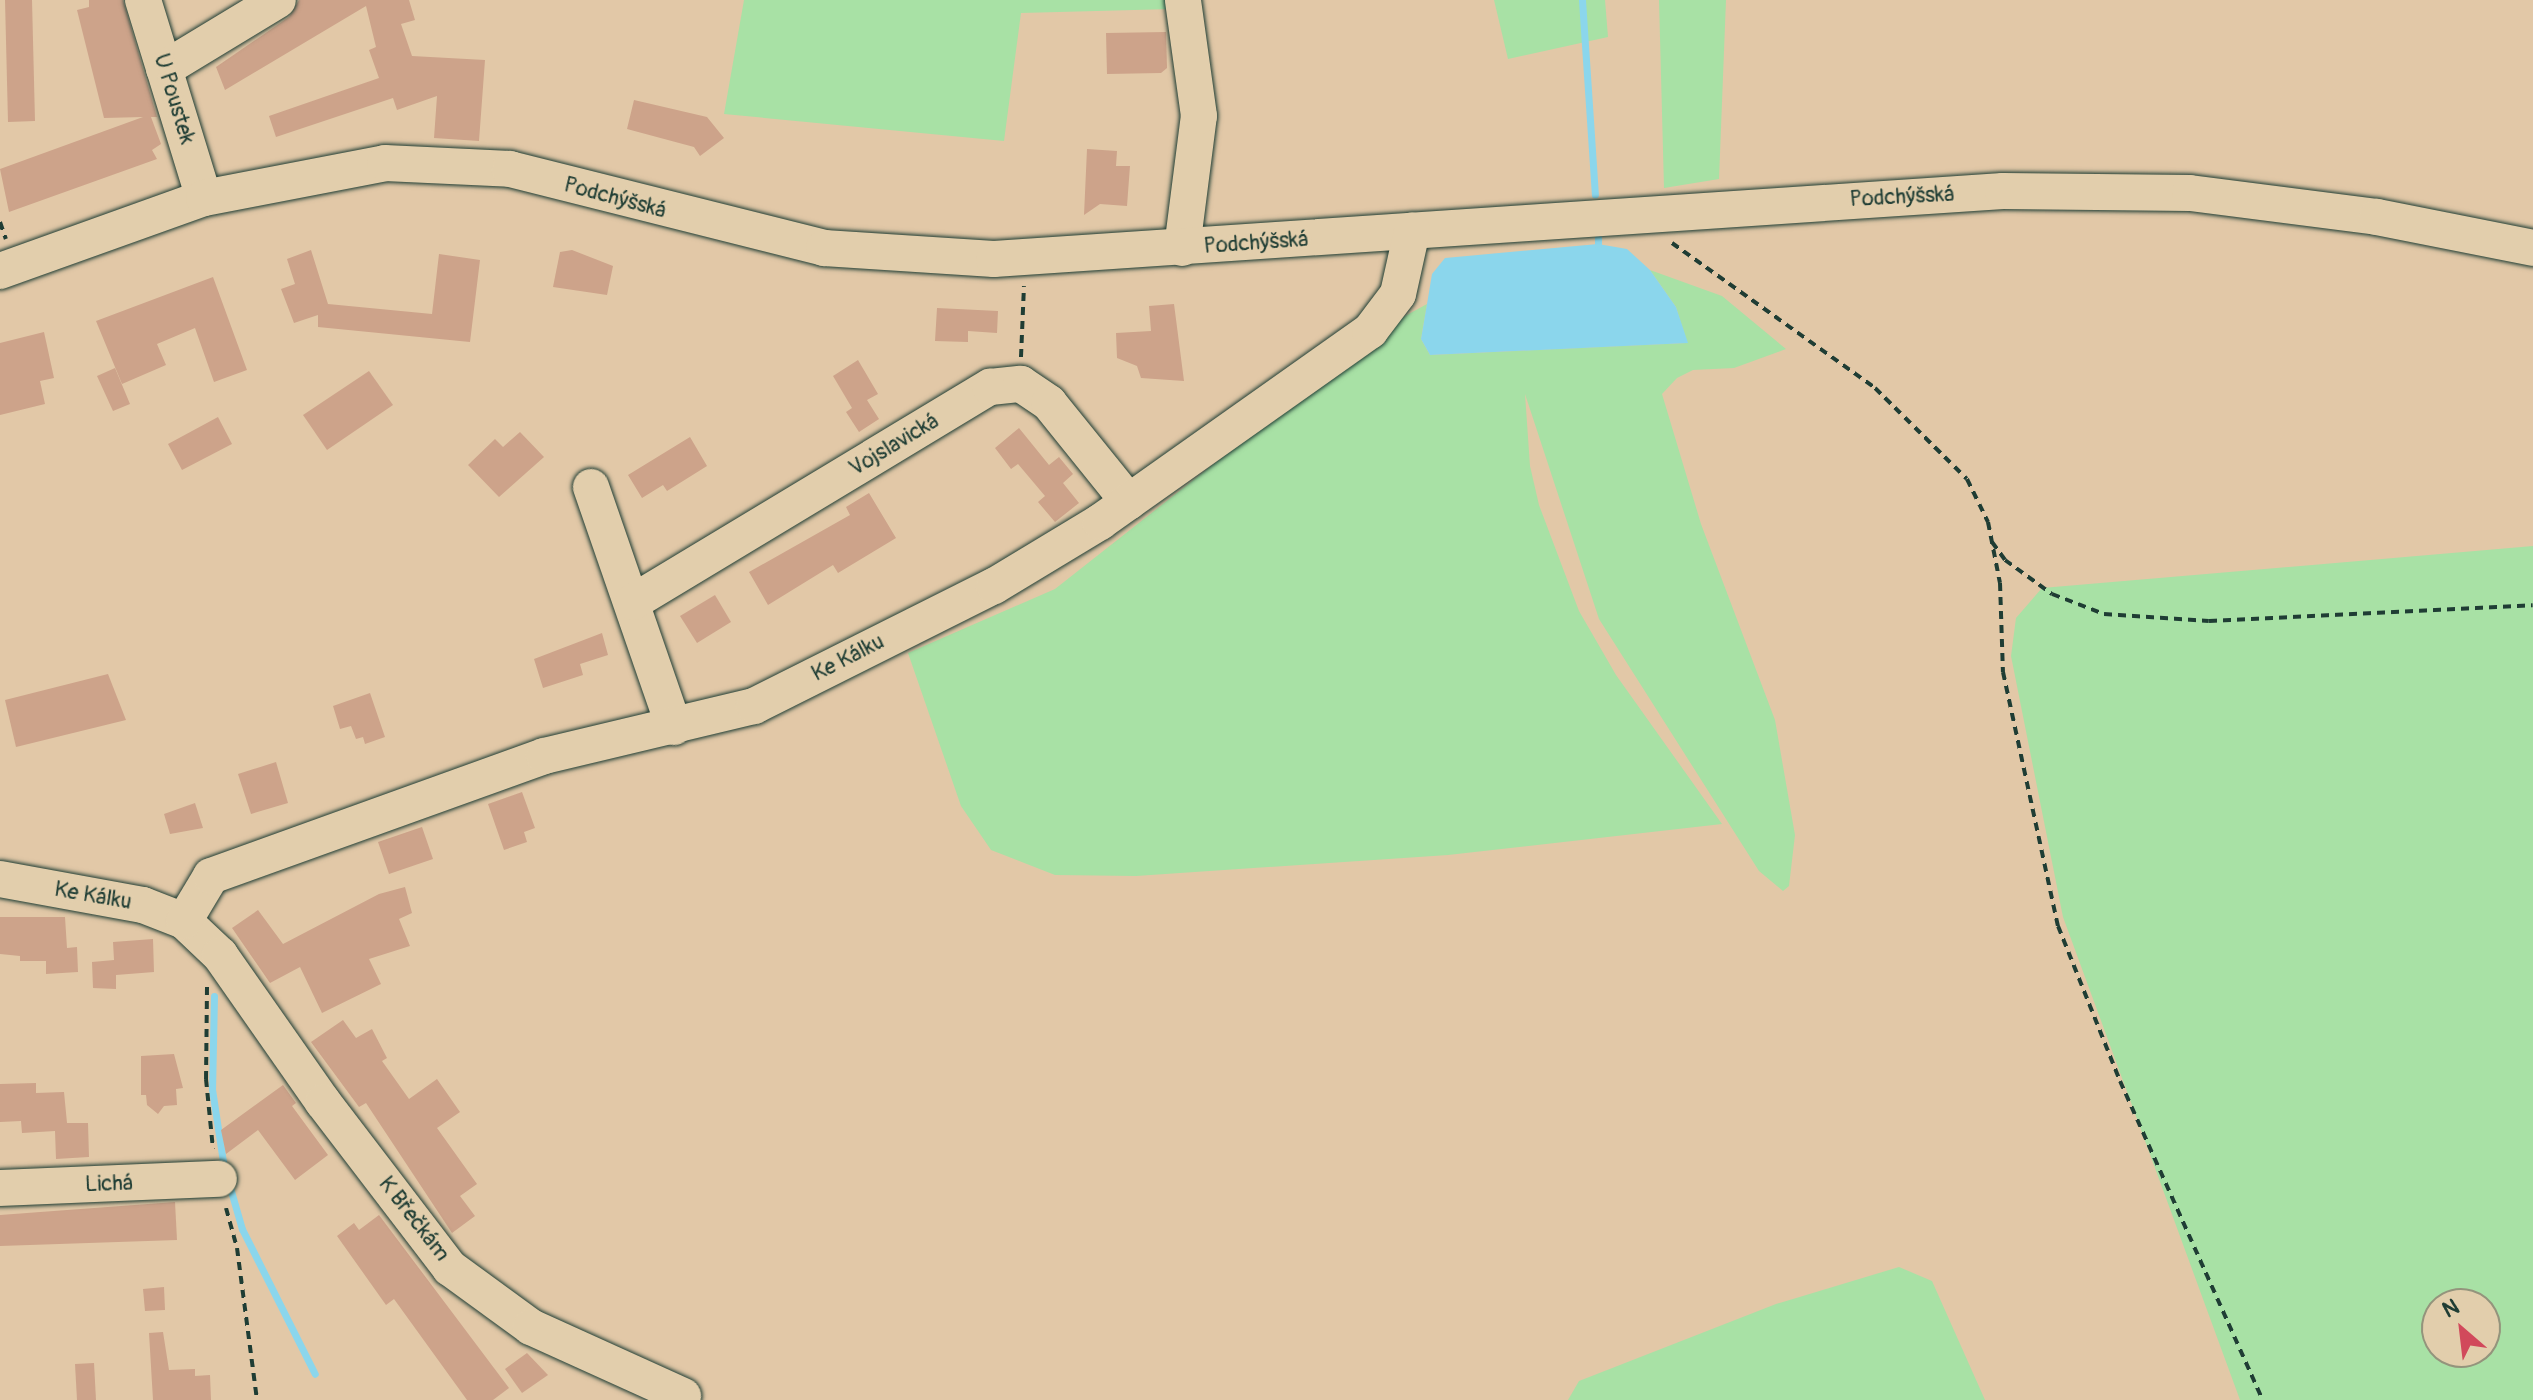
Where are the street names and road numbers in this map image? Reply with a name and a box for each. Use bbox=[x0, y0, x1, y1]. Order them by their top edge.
street label: U Poustek bbox=[148, 51, 200, 147]
street label: Podchýšská bbox=[561, 172, 669, 224]
street label: Podchýšská bbox=[1849, 181, 1955, 213]
street label: Podchýšská bbox=[1203, 226, 1309, 260]
street label: Vojslavická bbox=[844, 408, 944, 482]
street label: Ke Kálku bbox=[807, 629, 889, 687]
street label: Ke Kálku bbox=[52, 876, 134, 916]
street label: Lichá bbox=[85, 1170, 133, 1198]
street label: K Břečkám bbox=[373, 1171, 455, 1267]

